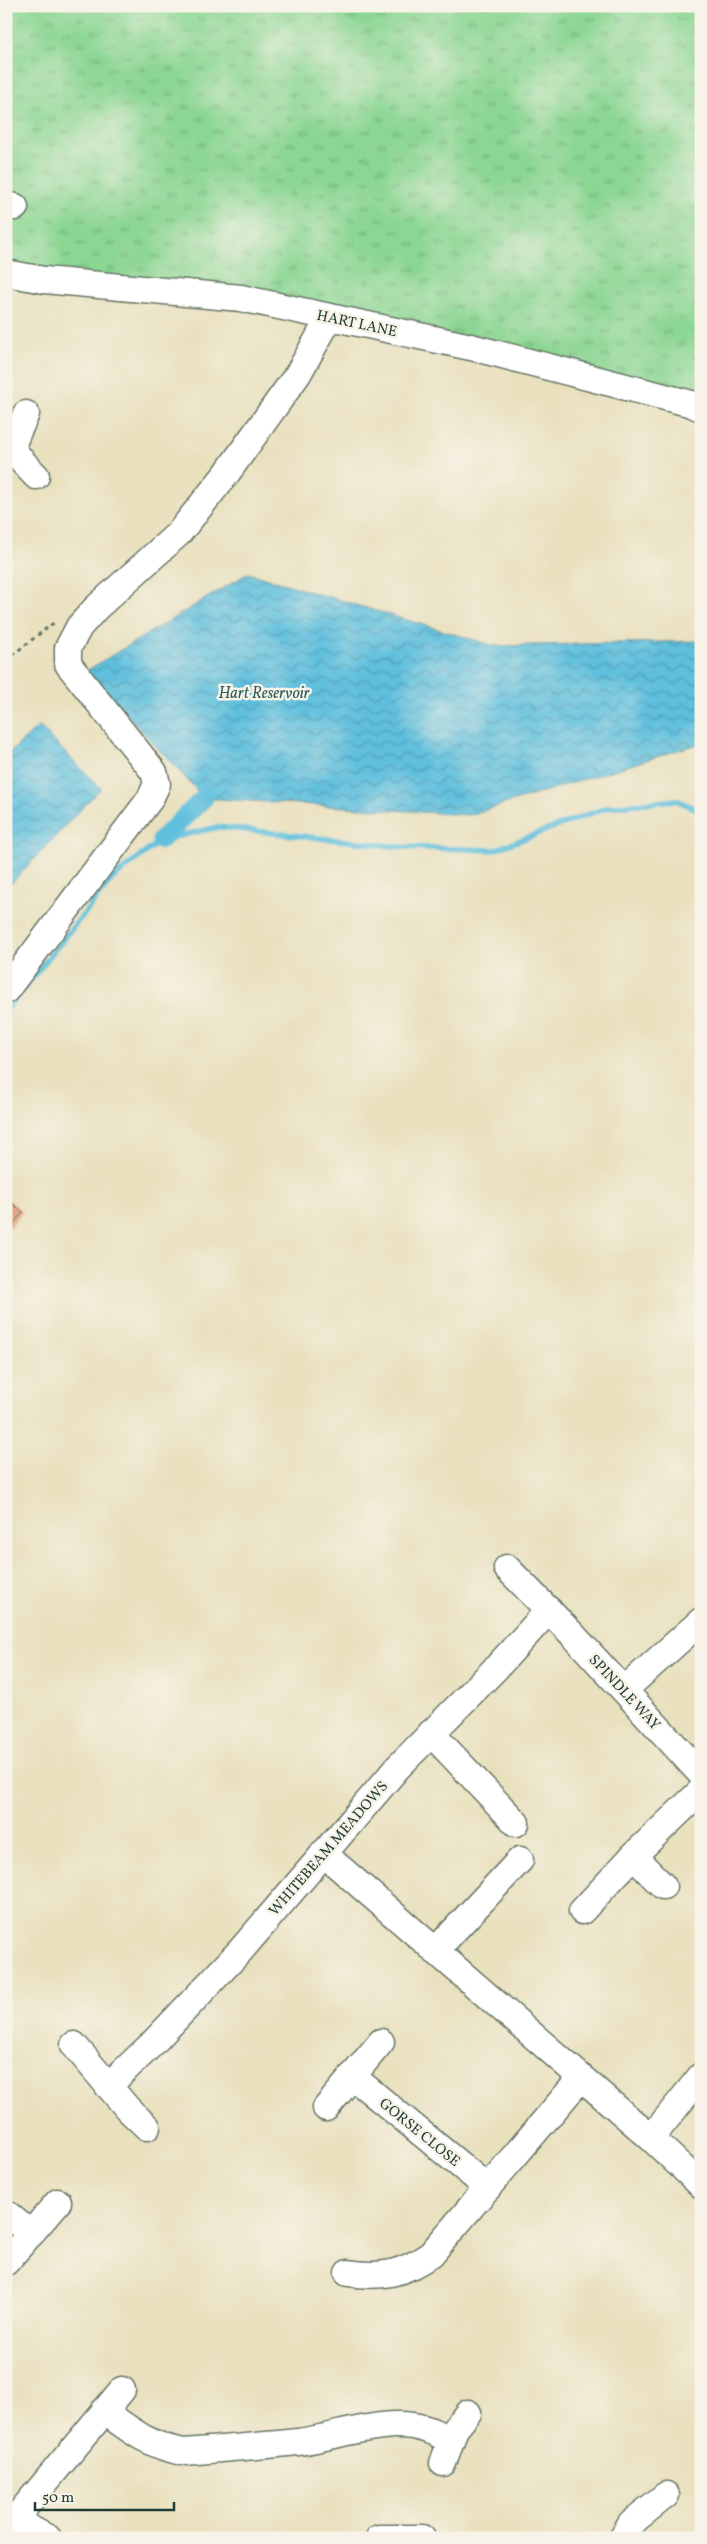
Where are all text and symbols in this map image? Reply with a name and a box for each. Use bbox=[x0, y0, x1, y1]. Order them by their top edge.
street label: HART LANE bbox=[315, 306, 399, 343]
water label: Hart Reservoir bbox=[218, 683, 311, 705]
street label: SPINDLE WAY bbox=[583, 1650, 665, 1736]
street label: WHITEBEAM MEADOWS bbox=[265, 1777, 394, 1921]
street label: GORSE CLOSE bbox=[374, 2094, 464, 2172]
scale bar bbox=[35, 2479, 174, 2511]
text: 50 m bbox=[42, 2488, 74, 2509]

